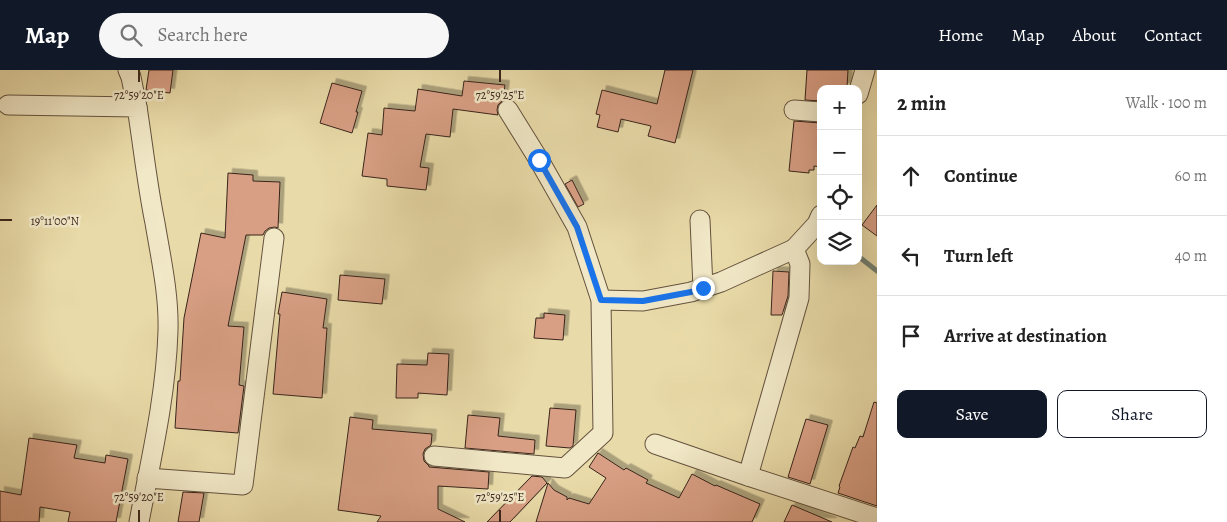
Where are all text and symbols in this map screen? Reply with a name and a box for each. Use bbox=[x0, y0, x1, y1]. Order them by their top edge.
search box bbox=[99, 13, 449, 58]
text: Map bbox=[25, 19, 69, 51]
icon: search bbox=[117, 21, 145, 49]
text: Search here bbox=[157, 22, 248, 48]
text: Home bbox=[938, 23, 983, 47]
text: Map bbox=[1011, 23, 1044, 47]
text: About bbox=[1072, 23, 1116, 47]
text: Contact bbox=[1144, 23, 1202, 47]
map controls bbox=[817, 85, 862, 265]
button: + bbox=[817, 85, 862, 130]
text: 72°59'20"E bbox=[114, 87, 164, 103]
text: 72°59'25"E bbox=[476, 87, 524, 103]
text: 2 min bbox=[897, 89, 946, 117]
text: Walk · 100 m bbox=[1126, 92, 1207, 114]
button: − bbox=[817, 130, 862, 175]
route start bbox=[528, 149, 551, 172]
icon: ahead bbox=[897, 162, 925, 190]
text: Continue bbox=[944, 163, 1018, 189]
text: 60 m bbox=[1175, 165, 1207, 187]
button: locate bbox=[817, 175, 862, 220]
text: 19°11'00"N bbox=[31, 213, 80, 229]
button: layers bbox=[817, 220, 862, 265]
icon: left bbox=[897, 242, 925, 270]
text: Turn left bbox=[944, 243, 1013, 269]
text: 40 m bbox=[1175, 245, 1207, 267]
route end bbox=[692, 277, 715, 300]
icon: arrive bbox=[897, 322, 925, 350]
text: Arrive at destination bbox=[944, 323, 1107, 349]
button: Save bbox=[897, 390, 1047, 438]
button: Share bbox=[1057, 390, 1207, 438]
text: 72°59'20"E bbox=[114, 489, 164, 505]
text: 72°59'25"E bbox=[476, 489, 524, 505]

